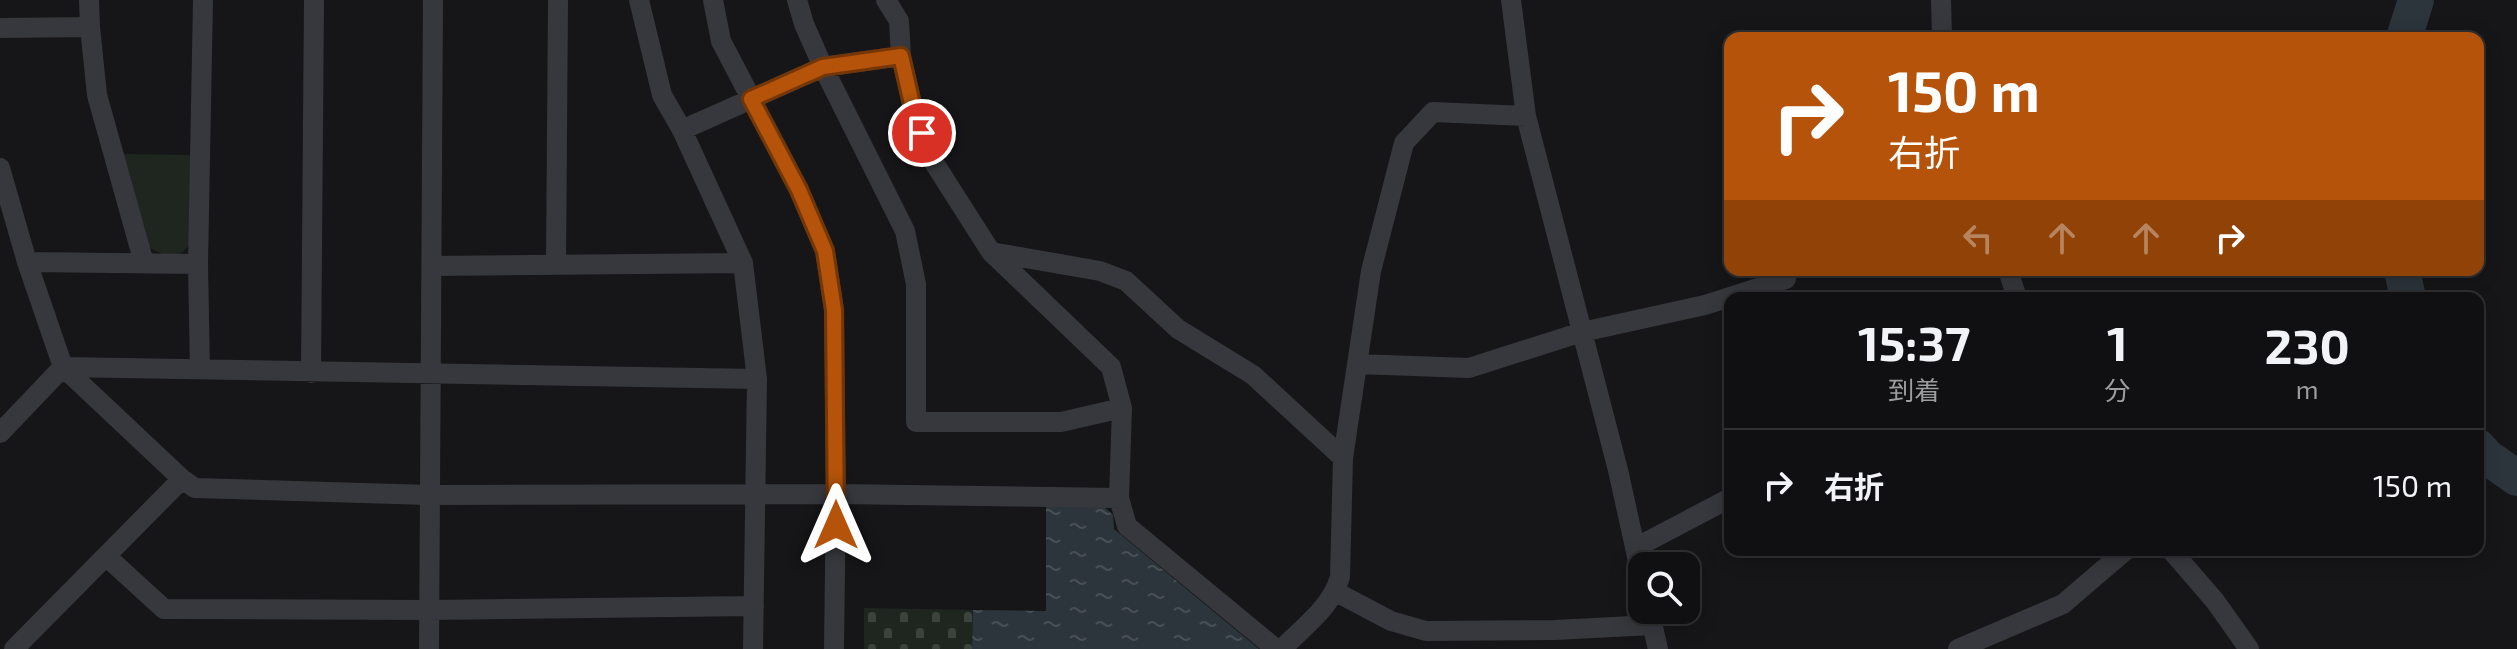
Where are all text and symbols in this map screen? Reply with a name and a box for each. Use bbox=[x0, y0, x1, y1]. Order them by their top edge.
text: 150 m bbox=[1888, 56, 2040, 123]
icon: right bbox=[1756, 64, 1860, 168]
pin bbox=[888, 99, 956, 167]
icon: arrive bbox=[900, 111, 944, 155]
text: 右折 bbox=[1888, 130, 1960, 173]
icon: left bbox=[1956, 216, 2000, 260]
icon: ahead bbox=[2040, 216, 2084, 260]
icon: ahead bbox=[2124, 216, 2168, 260]
icon: right bbox=[2208, 216, 2252, 260]
text: 15:37 bbox=[1858, 313, 1970, 371]
text: 1 bbox=[2107, 313, 2128, 371]
text: 230 bbox=[2264, 316, 2350, 374]
text: m bbox=[2296, 373, 2319, 404]
text: 到着 bbox=[1888, 374, 1940, 405]
text: 分 bbox=[2104, 374, 2130, 405]
icon: right bbox=[1756, 463, 1800, 507]
text: 150 m bbox=[2373, 467, 2452, 503]
text: 右折 bbox=[1824, 468, 1884, 504]
position arrow bbox=[794, 483, 878, 567]
map controls bbox=[1628, 552, 1700, 624]
button: search bbox=[1628, 552, 1700, 624]

